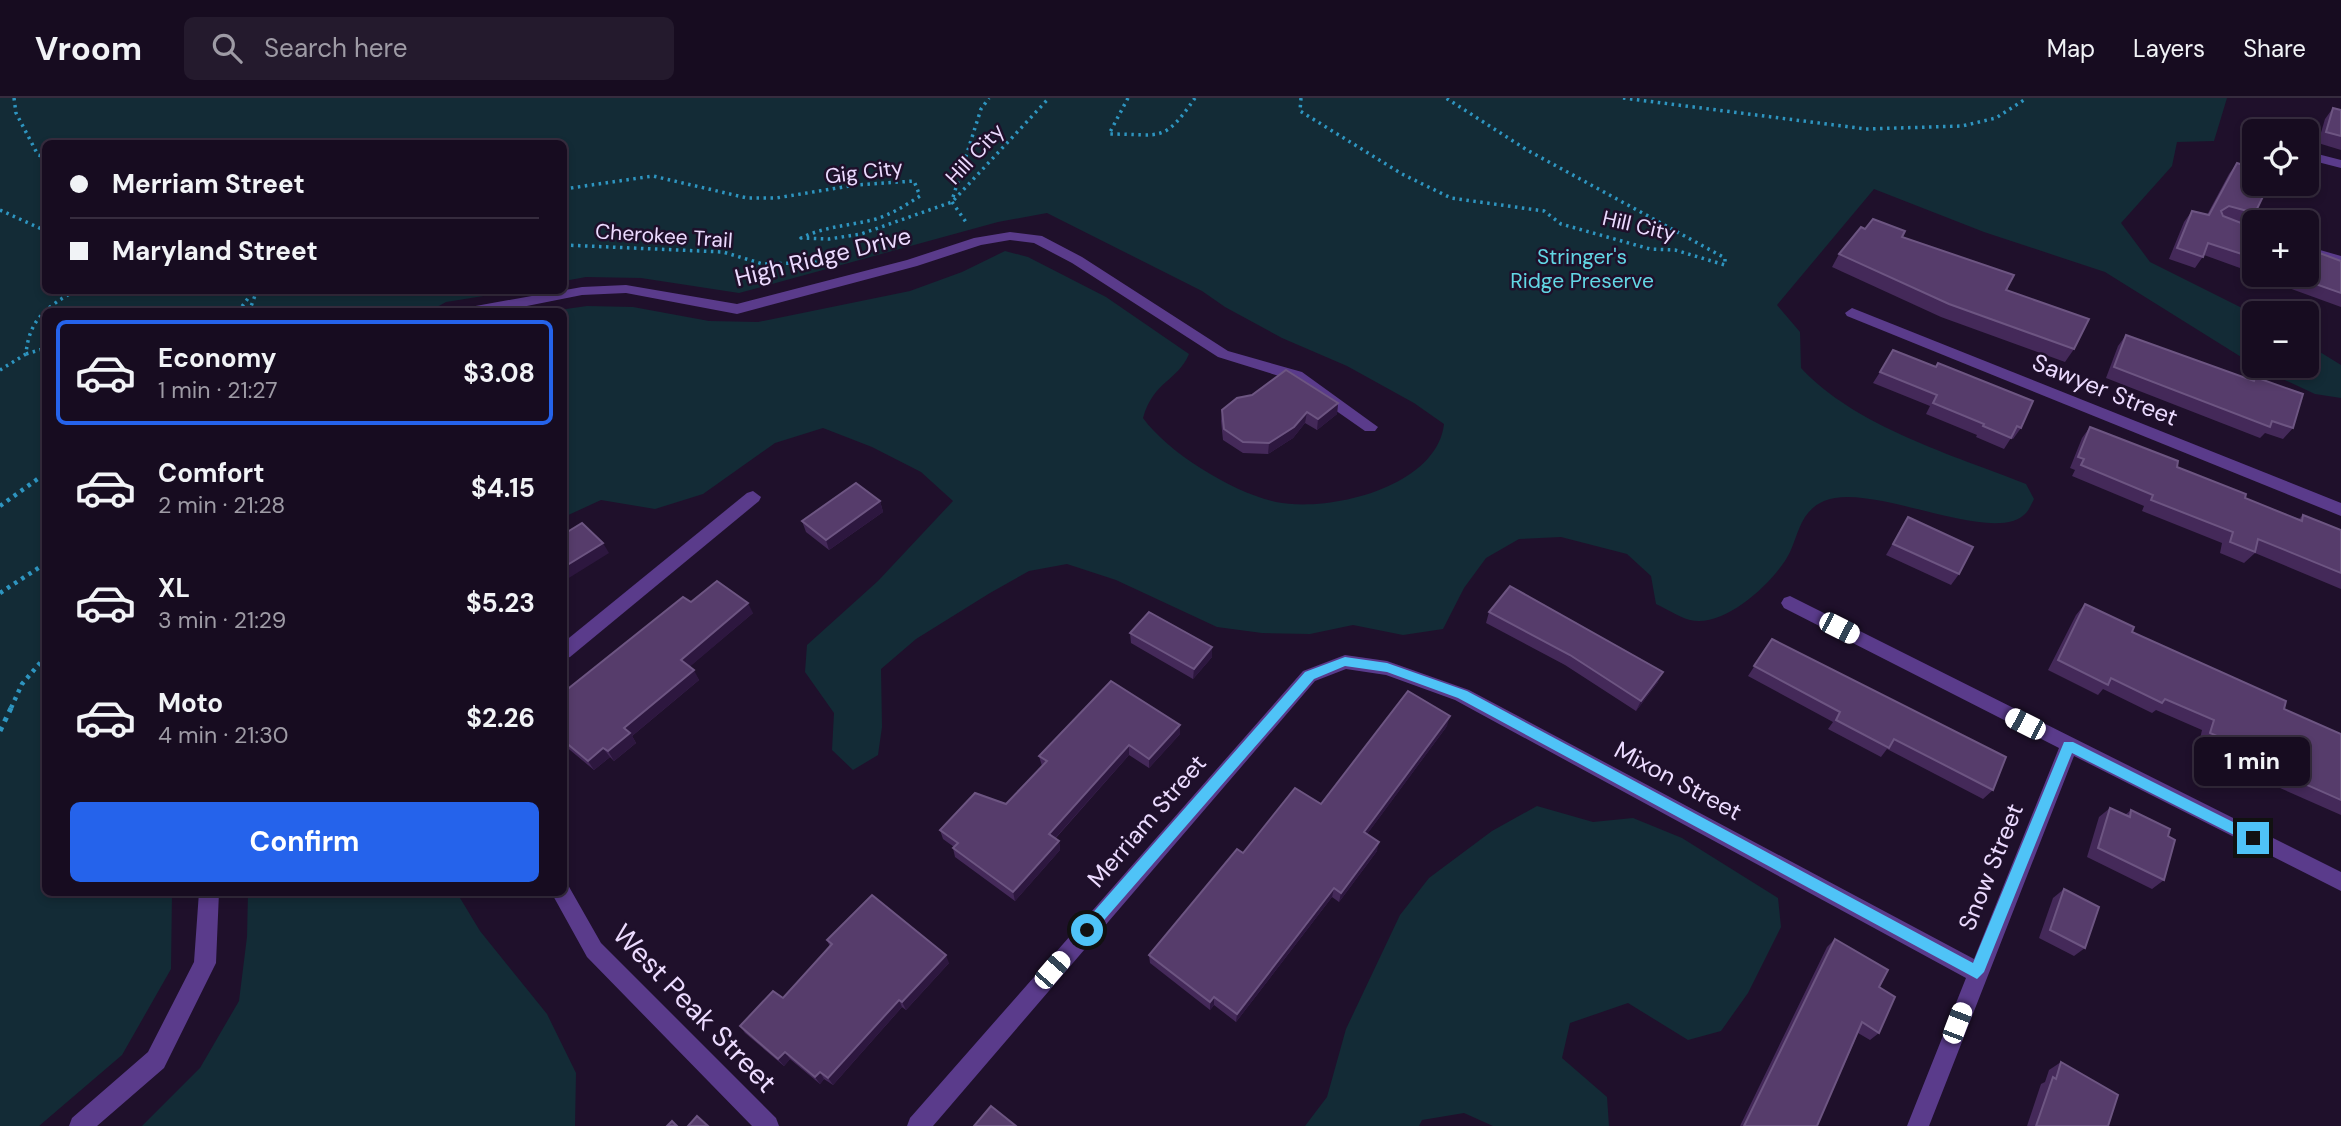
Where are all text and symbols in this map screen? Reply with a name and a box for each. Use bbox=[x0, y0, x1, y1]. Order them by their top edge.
search box bbox=[184, 17, 674, 80]
text: Vroom bbox=[35, 27, 142, 70]
icon: search bbox=[208, 29, 246, 67]
text: Search here bbox=[264, 31, 408, 65]
text: Map bbox=[2047, 33, 2095, 64]
text: Layers bbox=[2133, 33, 2205, 64]
text: Share bbox=[2243, 33, 2306, 64]
street label: Hill City bbox=[939, 117, 1011, 191]
map controls bbox=[2242, 119, 2319, 378]
button: locate bbox=[2242, 119, 2319, 196]
street label: Gig City bbox=[823, 153, 905, 191]
text: Merriam Street bbox=[112, 167, 305, 201]
street label: Hill City bbox=[1600, 204, 1679, 248]
button: + bbox=[2242, 210, 2319, 287]
street label: Cherokee Trail bbox=[594, 217, 734, 255]
street label: High Ridge Drive bbox=[732, 220, 914, 293]
text: Maryland Street bbox=[112, 234, 318, 268]
park label: Stringer's Ridge Preserve bbox=[1510, 243, 1654, 295]
button: − bbox=[2242, 301, 2319, 378]
icon: car bbox=[74, 341, 137, 404]
text: Economy bbox=[158, 341, 276, 375]
street label: Sawyer Street bbox=[2028, 346, 2182, 433]
text: $3.08 bbox=[463, 356, 535, 390]
text: 1 min · 21:27 bbox=[158, 375, 278, 405]
icon: car bbox=[74, 456, 137, 519]
text: Comfort bbox=[158, 456, 264, 490]
text: $4.15 bbox=[471, 471, 535, 505]
text: 2 min · 21:28 bbox=[158, 490, 285, 520]
icon: car bbox=[74, 571, 137, 634]
text: XL bbox=[158, 571, 190, 605]
text: $5.23 bbox=[466, 586, 535, 620]
text: 3 min · 21:29 bbox=[158, 605, 286, 635]
car bbox=[1816, 609, 1863, 647]
icon: car bbox=[74, 686, 137, 749]
text: Moto bbox=[158, 686, 223, 720]
text: $2.26 bbox=[466, 701, 535, 735]
car bbox=[2002, 705, 2049, 743]
text: 4 min · 21:30 bbox=[158, 720, 288, 750]
street label: Mixon Street bbox=[1609, 734, 1747, 827]
callout: 1 min bbox=[2195, 736, 2311, 786]
text: 1 min bbox=[2224, 746, 2280, 776]
street label: Merriam Street bbox=[1080, 748, 1213, 894]
street label: Snow Street bbox=[1951, 799, 2030, 935]
button: Confirm bbox=[70, 802, 539, 882]
route end bbox=[2237, 822, 2269, 854]
route start bbox=[1071, 914, 1103, 946]
street label: West Peak Street bbox=[605, 916, 785, 1101]
car bbox=[1031, 947, 1074, 993]
car bbox=[1940, 1000, 1975, 1046]

